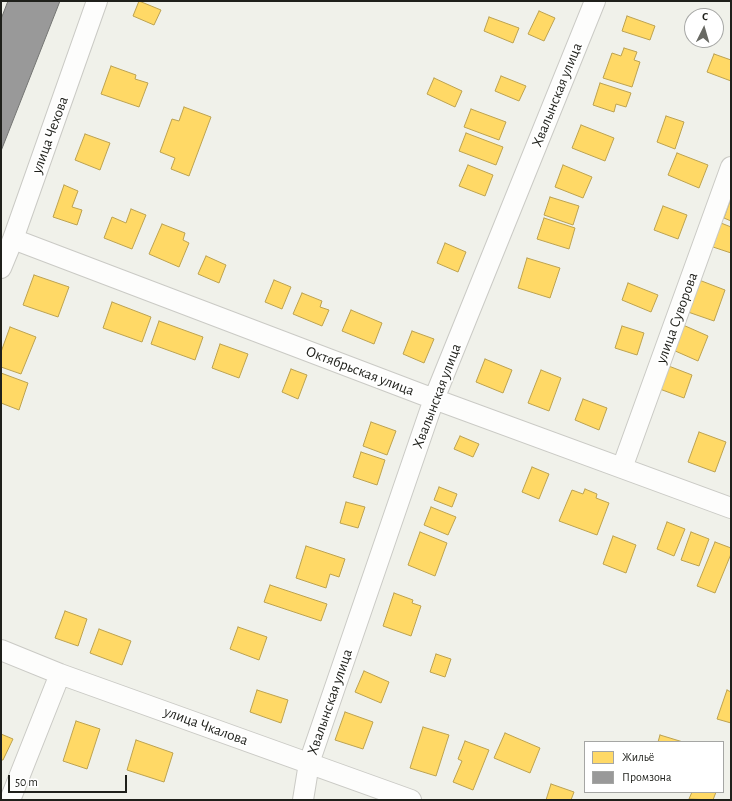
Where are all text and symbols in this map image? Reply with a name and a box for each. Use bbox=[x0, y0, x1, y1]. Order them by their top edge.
north arrow bbox=[684, 8, 724, 48]
text: С bbox=[701, 11, 709, 22]
street label: Хвалынская улица bbox=[528, 40, 586, 150]
street label: улица Чехова bbox=[28, 94, 72, 176]
street label: улица Суворова bbox=[652, 270, 702, 366]
street label: Хвалынская улица bbox=[409, 341, 465, 451]
street label: Октябрьская улица bbox=[303, 342, 417, 400]
street label: Хвалынская улица bbox=[303, 647, 357, 757]
street label: улица Чкалова bbox=[161, 702, 251, 750]
legend bbox=[584, 741, 724, 793]
text: Жильё bbox=[622, 751, 654, 763]
scale bar bbox=[10, 767, 129, 793]
text: Промзона bbox=[622, 771, 672, 783]
text: 50 m bbox=[15, 776, 38, 788]

